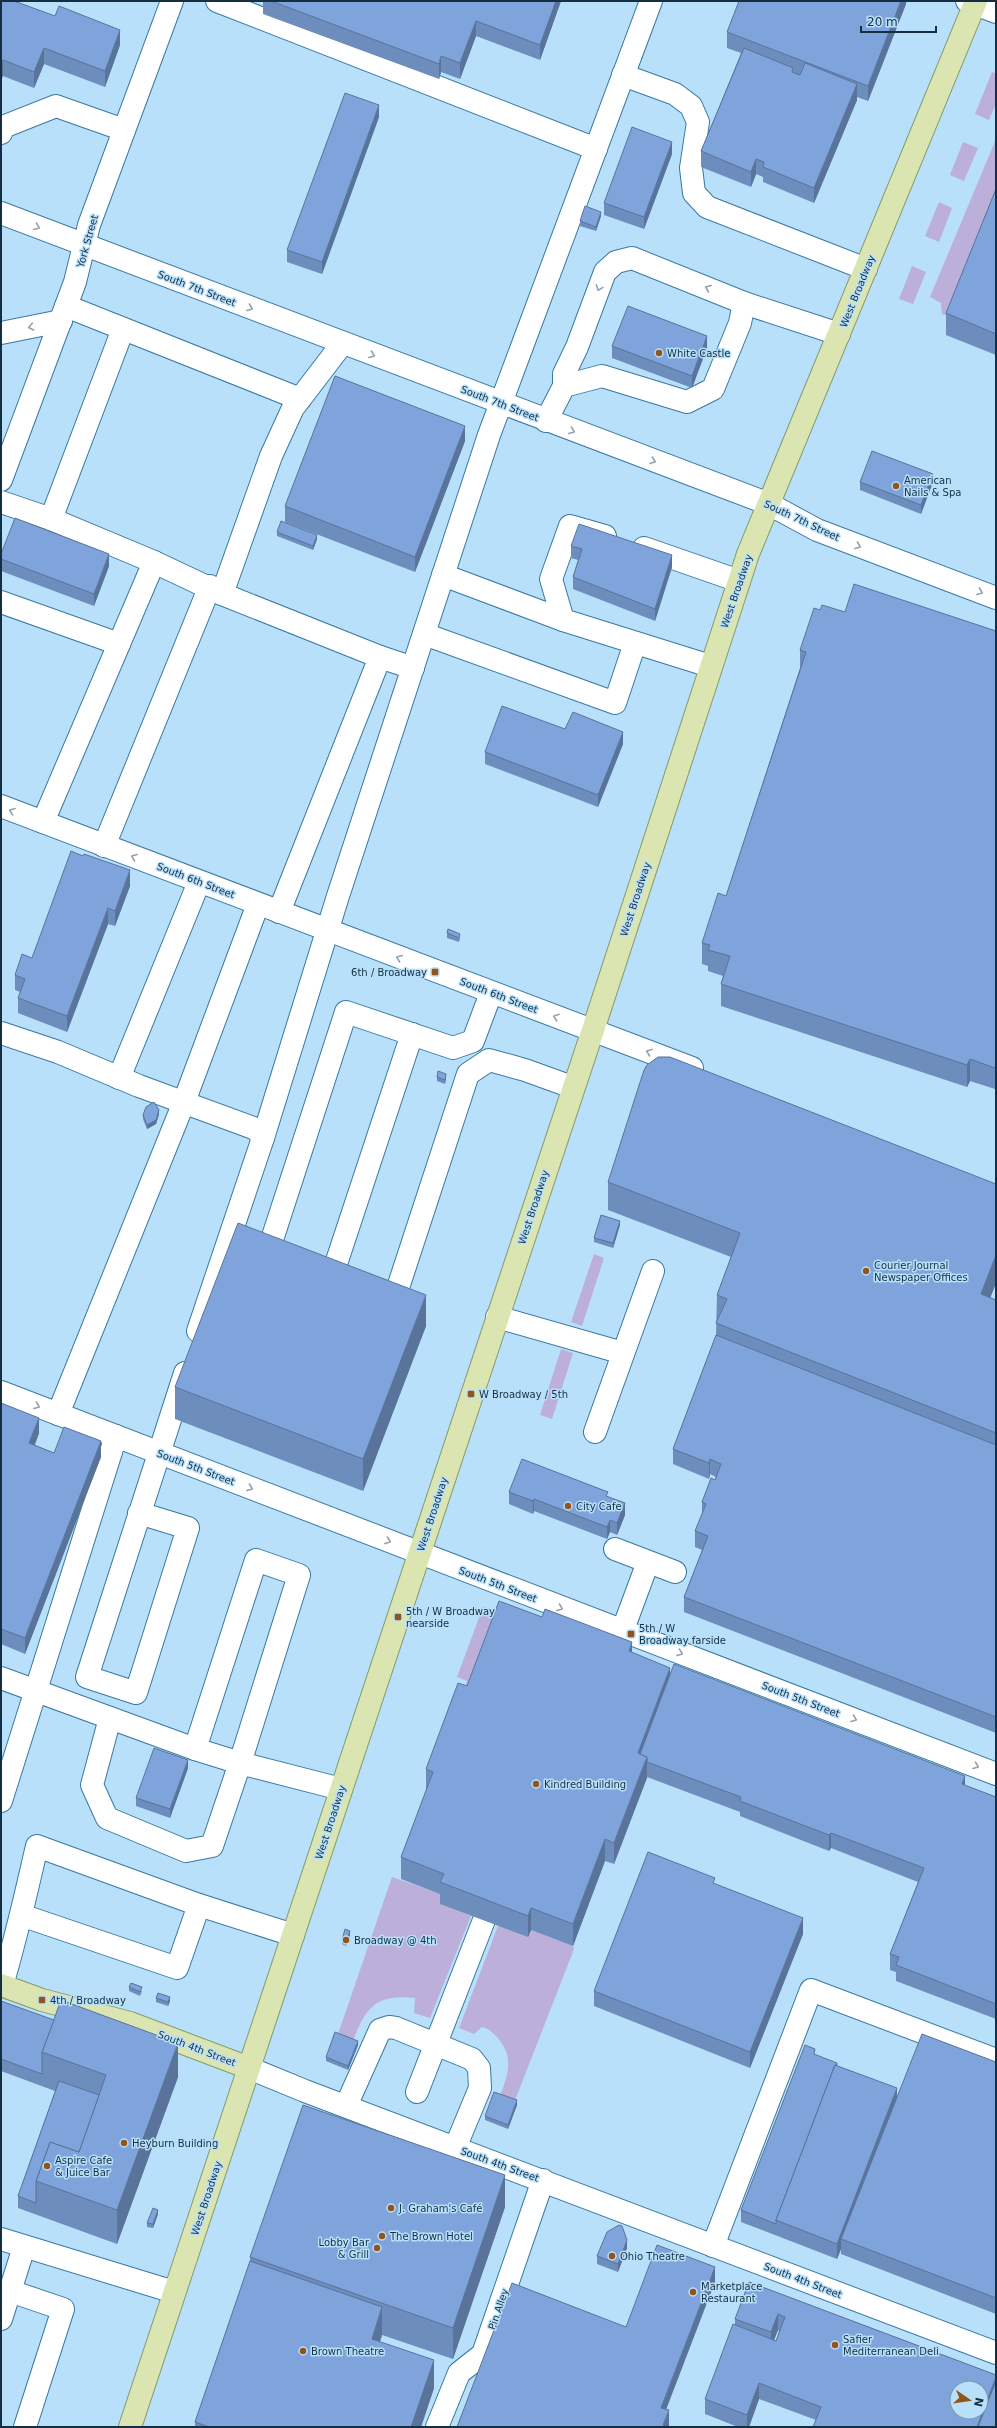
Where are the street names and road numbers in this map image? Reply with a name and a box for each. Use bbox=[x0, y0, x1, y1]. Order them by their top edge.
street label: York Street bbox=[74, 213, 100, 270]
street label: West Broadway bbox=[838, 253, 877, 329]
street label: South 7th Street bbox=[156, 269, 237, 308]
street label: South 7th Street bbox=[459, 384, 540, 423]
street label: South 7th Street bbox=[762, 498, 842, 543]
street label: West Broadway bbox=[719, 553, 754, 630]
street label: South 6th Street bbox=[155, 861, 236, 900]
street label: West Broadway bbox=[618, 861, 653, 938]
street label: South 6th Street bbox=[458, 976, 539, 1015]
street label: West Broadway bbox=[516, 1169, 551, 1246]
street label: South 5th Street bbox=[155, 1448, 236, 1487]
street label: West Broadway bbox=[415, 1476, 450, 1553]
street label: South 5th Street bbox=[457, 1565, 538, 1604]
street label: South 5th Street bbox=[760, 1680, 841, 1719]
street label: West Broadway bbox=[313, 1784, 348, 1861]
street label: South 4th Street bbox=[156, 2029, 237, 2068]
street label: South 4th Street bbox=[459, 2145, 541, 2184]
street label: West Broadway bbox=[189, 2160, 224, 2237]
street label: South 4th Street bbox=[762, 2261, 843, 2300]
street label: Pin Alley bbox=[486, 2287, 511, 2331]

